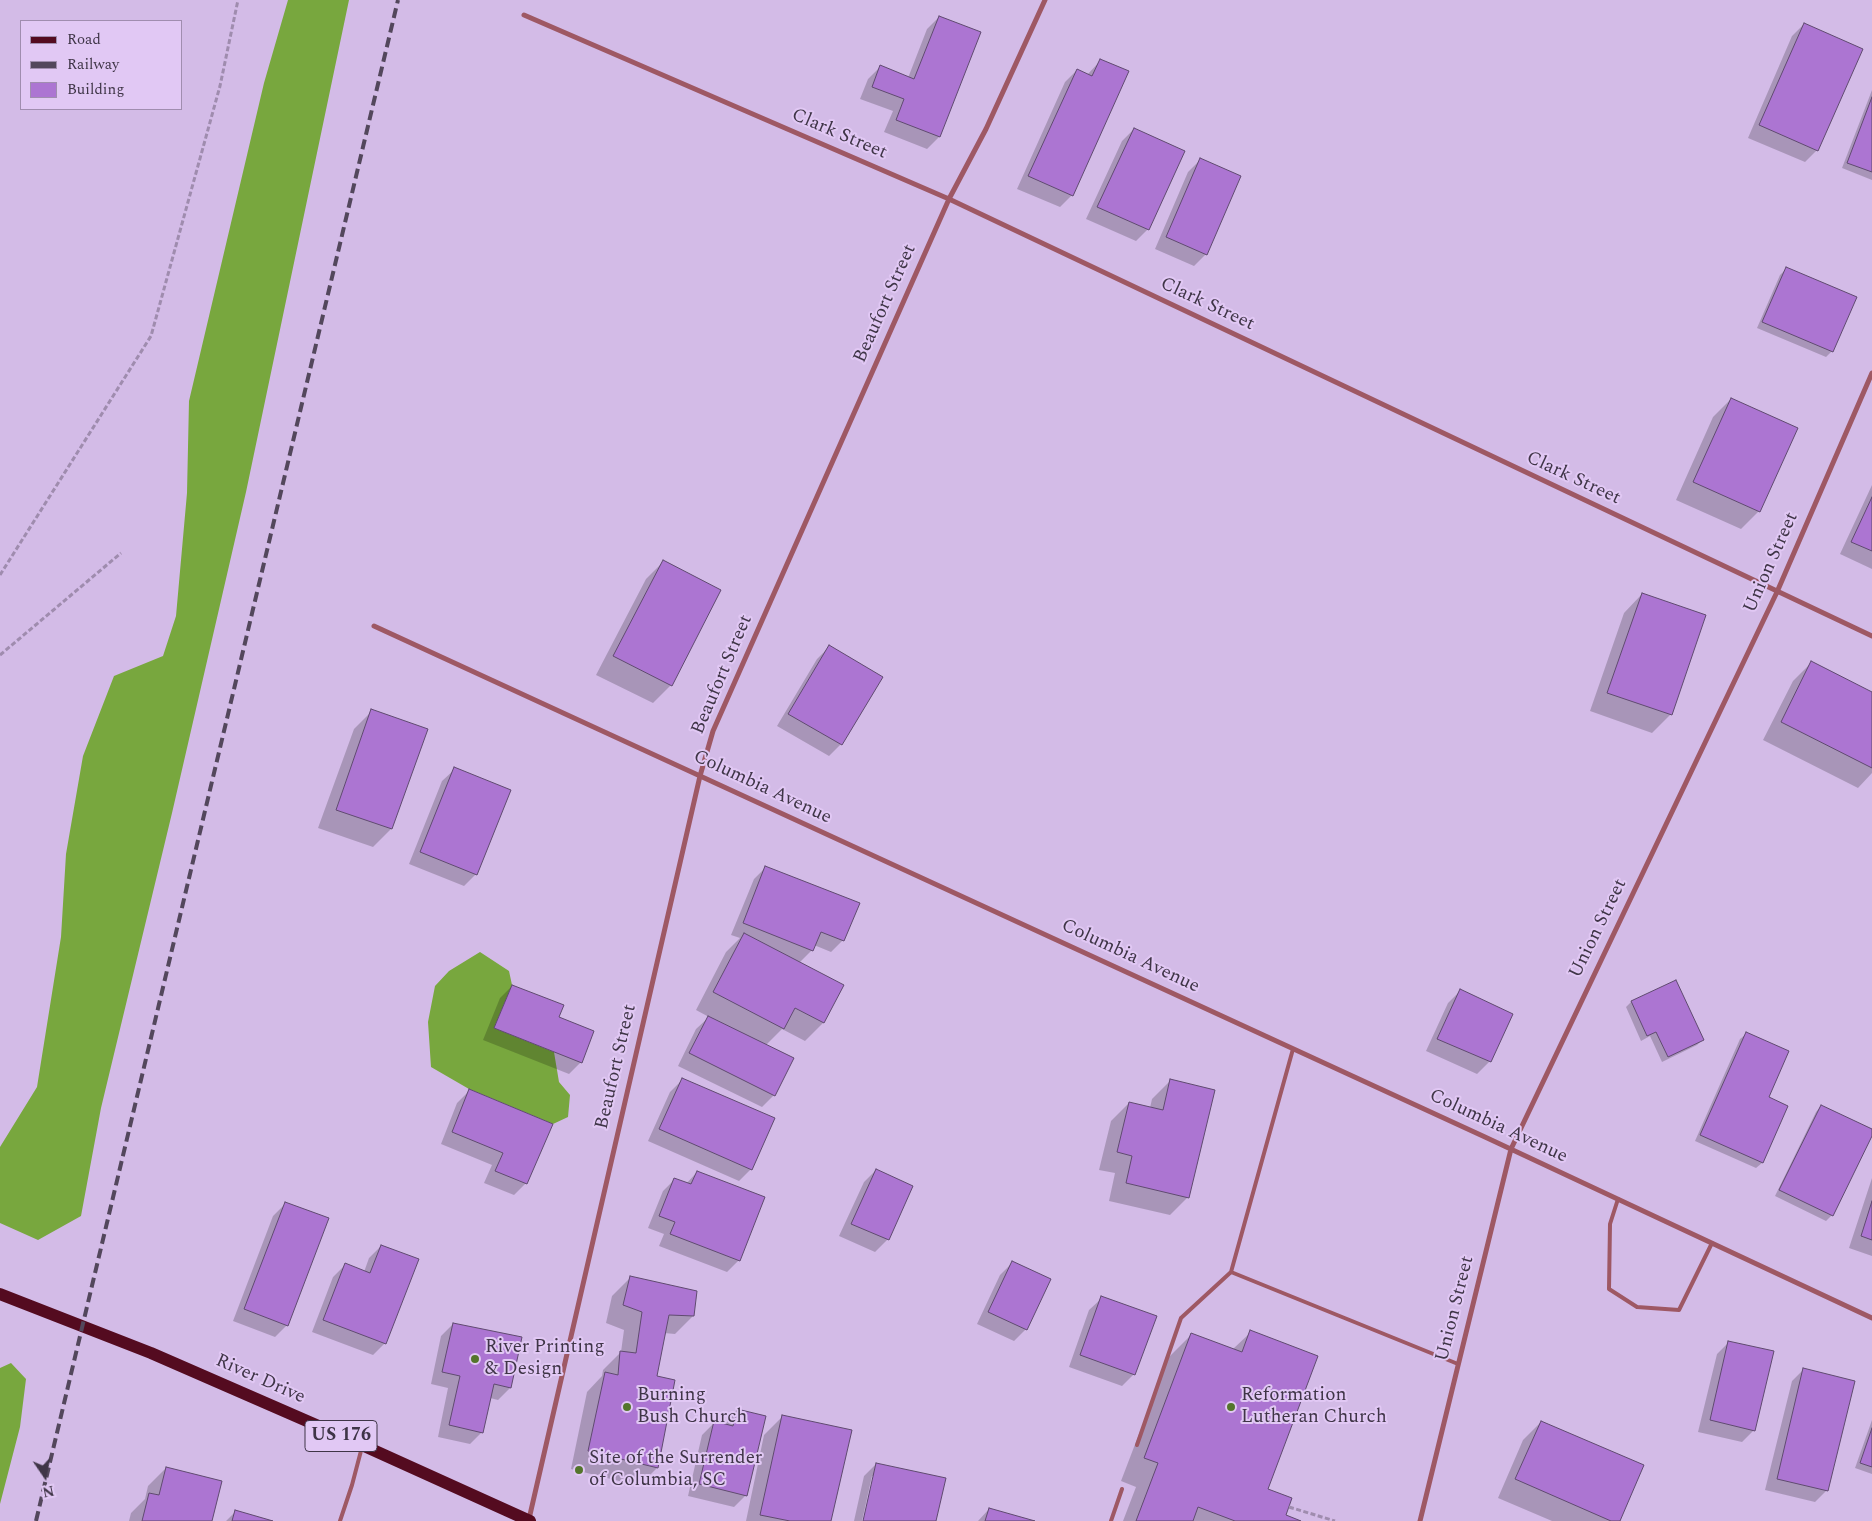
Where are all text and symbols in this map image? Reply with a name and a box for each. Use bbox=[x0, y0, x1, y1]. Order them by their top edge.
legend bbox=[20, 20, 182, 110]
text: Road bbox=[67, 28, 101, 51]
text: Railway bbox=[67, 53, 119, 76]
text: Building bbox=[67, 78, 124, 101]
street label: Clark Street bbox=[788, 105, 890, 165]
street label: Beaufort Street bbox=[850, 241, 922, 367]
street label: Clark Street bbox=[1156, 273, 1258, 337]
street label: Clark Street bbox=[1522, 447, 1624, 511]
street label: Union Street bbox=[1740, 509, 1804, 617]
street label: Beaufort Street bbox=[688, 612, 758, 738]
street label: Columbia Avenue bbox=[689, 746, 835, 830]
street label: Union Street bbox=[1565, 876, 1633, 982]
street label: Columbia Avenue bbox=[1057, 915, 1203, 999]
street label: Beaufort Street bbox=[592, 1002, 642, 1132]
street label: Columbia Avenue bbox=[1425, 1085, 1571, 1169]
street label: Union Street bbox=[1432, 1254, 1480, 1364]
place label: River Printing & Design bbox=[485, 1337, 605, 1381]
street label: River Drive bbox=[212, 1350, 308, 1410]
marker: River Printing & Design bbox=[469, 1353, 481, 1365]
place label: Burning Bush Church bbox=[637, 1385, 747, 1429]
place label: Reformation Lutheran Church bbox=[1241, 1385, 1387, 1429]
marker: Burning Bush Church bbox=[621, 1401, 633, 1413]
marker: Reformation Lutheran Church bbox=[1225, 1401, 1237, 1413]
road number: US 176 bbox=[305, 1420, 377, 1452]
place label: Site of the Surrender of Columbia, SC bbox=[589, 1448, 762, 1492]
north arrow bbox=[20, 1451, 70, 1501]
marker: Site of the Surrender of Columbia, SC bbox=[573, 1464, 585, 1476]
text: N bbox=[40, 1480, 56, 1503]

